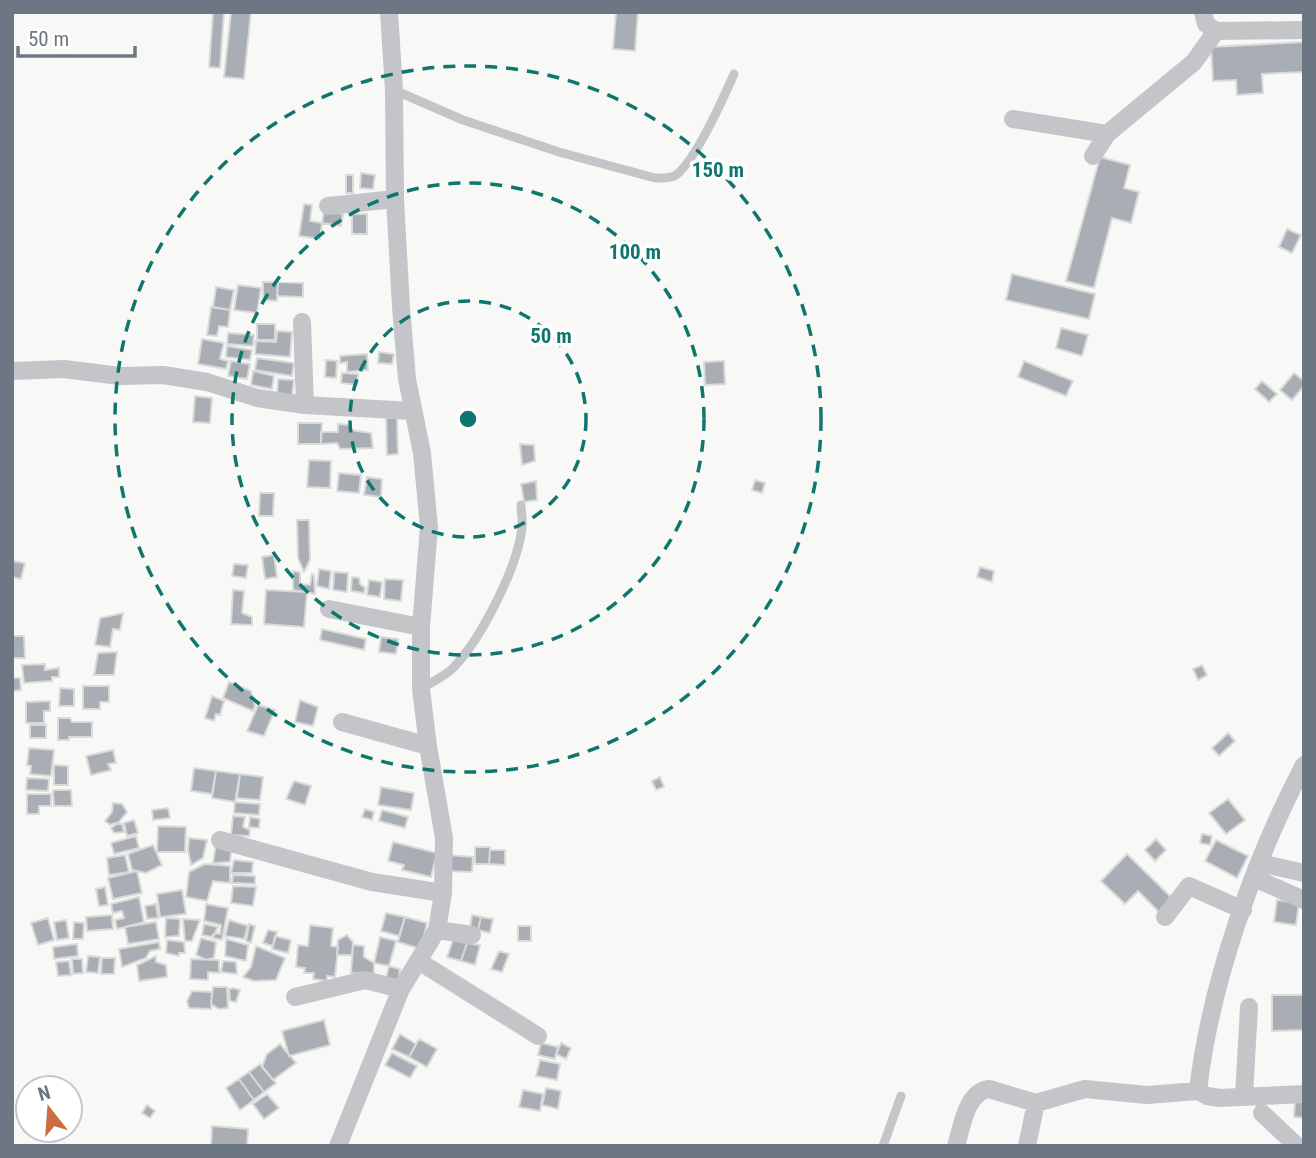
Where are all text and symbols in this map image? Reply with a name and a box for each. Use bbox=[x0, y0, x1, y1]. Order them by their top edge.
scale bar bbox=[18, 14, 135, 58]
text: 50 m bbox=[28, 27, 69, 51]
text: 150 m bbox=[692, 158, 744, 182]
text: 100 m bbox=[609, 240, 661, 264]
text: 50 m bbox=[530, 324, 572, 348]
centre of rings bbox=[456, 407, 480, 431]
north arrow bbox=[14, 1074, 84, 1144]
text: N bbox=[35, 1081, 53, 1106]

